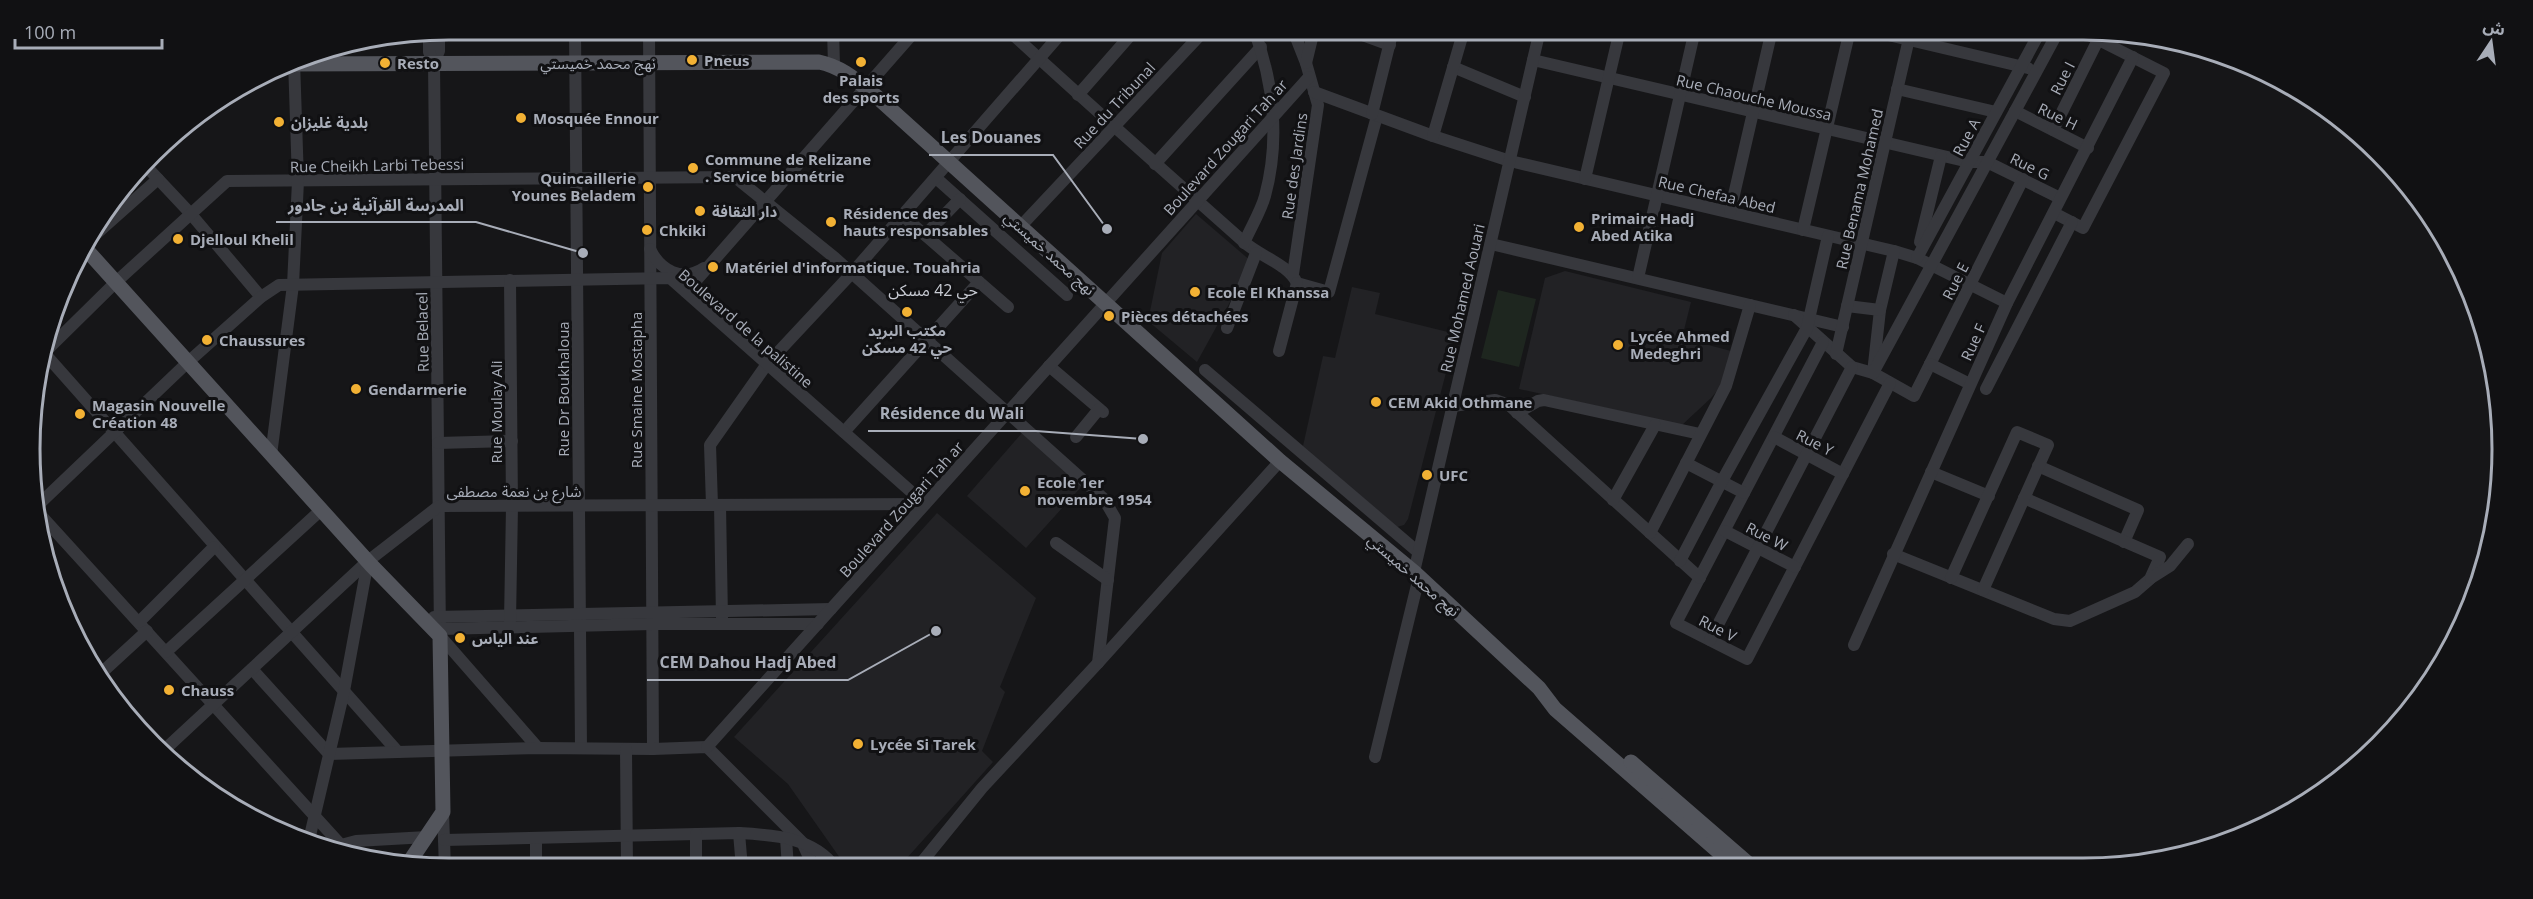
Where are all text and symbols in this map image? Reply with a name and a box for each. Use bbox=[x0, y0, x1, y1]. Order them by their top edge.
scale bar bbox=[15, 12, 162, 50]
north arrow bbox=[2461, 12, 2521, 72]
text: ش bbox=[2481, 14, 2508, 41]
text: 100 m bbox=[24, 20, 76, 44]
place label: Pneus bbox=[704, 50, 749, 70]
place label: Resto bbox=[397, 53, 439, 73]
street label: نهج محمد خميستي bbox=[540, 53, 656, 76]
marker: Pneus bbox=[685, 53, 699, 67]
marker: Palais des sports bbox=[854, 55, 868, 69]
marker: Resto bbox=[378, 56, 392, 70]
street label: Rue du Tribunal bbox=[1069, 58, 1159, 152]
street label: Rue I bbox=[2045, 58, 2079, 98]
street label: Rue Chaouche Moussa bbox=[1674, 69, 1834, 125]
place label: Palais des sports bbox=[823, 70, 899, 107]
street label: Boulevard Zougari Tah ar bbox=[1159, 75, 1291, 219]
street label: Rue H bbox=[2035, 98, 2081, 134]
street label: Rue Benama Mohamed bbox=[1831, 107, 1887, 271]
place label: Mosquée Ennour bbox=[533, 108, 659, 128]
marker: Mosquée Ennour bbox=[514, 111, 528, 125]
place label: بلدية غليزان bbox=[291, 112, 368, 132]
street label: Rue des Jardins bbox=[1277, 112, 1311, 220]
street label: Rue A bbox=[1948, 114, 1985, 159]
marker: بلدية غليزان bbox=[272, 115, 286, 129]
callout: Les Douanes bbox=[929, 121, 1053, 155]
text: Les Douanes bbox=[941, 126, 1041, 148]
street label: Rue G bbox=[2007, 148, 2053, 184]
place label: Commune de Relizane . Service biométrie bbox=[705, 149, 871, 186]
street label: Rue Cheikh Larbi Tebessi bbox=[290, 153, 464, 177]
marker: Commune de Relizane . Service biométrie bbox=[686, 161, 700, 175]
place label: Quincaillerie Younes Beladem bbox=[512, 168, 636, 205]
street label: Rue Chefaa Abed bbox=[1656, 171, 1778, 217]
marker: Quincaillerie Younes Beladem bbox=[641, 180, 655, 194]
callout: المدرسة القرآنية بن جادور bbox=[276, 188, 476, 222]
text: المدرسة القرآنية بن جادور bbox=[287, 194, 464, 216]
place label: دار الثقافة bbox=[712, 201, 777, 221]
place label: Résidence des hauts responsables bbox=[843, 203, 988, 240]
marker: دار الثقافة bbox=[693, 204, 707, 218]
street label: نهج محمد خميستي bbox=[998, 207, 1100, 301]
place label: Primaire Hadj Abed Atika bbox=[1591, 208, 1694, 245]
marker: Résidence des hauts responsables bbox=[824, 215, 838, 229]
place label: Chkiki bbox=[659, 220, 706, 240]
marker: Primaire Hadj Abed Atika bbox=[1572, 220, 1586, 234]
street label: Rue Mohamed Aouari bbox=[1435, 222, 1489, 374]
marker: Chkiki bbox=[640, 223, 654, 237]
place label: Djelloul Khelil bbox=[190, 229, 294, 249]
marker: Djelloul Khelil bbox=[171, 232, 185, 246]
place label: Matériel d'informatique. Touahria bbox=[725, 257, 981, 277]
street label: Rue E bbox=[1937, 259, 1973, 303]
marker: Matériel d'informatique. Touahria bbox=[706, 260, 720, 274]
street label: Boulevard de la palistine bbox=[675, 264, 817, 392]
district label: حي 42 مسكن bbox=[888, 279, 978, 303]
place label: Ecole El Khanssa bbox=[1207, 282, 1329, 302]
marker: Ecole El Khanssa bbox=[1188, 285, 1202, 299]
street label: Rue Belacel bbox=[411, 292, 433, 372]
marker: مكتب البريد حي 42 مسكن bbox=[900, 305, 914, 319]
place label: Pièces détachées bbox=[1121, 306, 1248, 326]
marker: Pièces détachées bbox=[1102, 309, 1116, 323]
street label: Rue Smaine Mostapha bbox=[626, 312, 646, 468]
place label: مكتب البريد حي 42 مسكن bbox=[862, 320, 953, 359]
street label: Rue F bbox=[1956, 320, 1990, 364]
street label: Rue Dr Boukhaloua bbox=[553, 321, 573, 457]
place label: Lycée Ahmed Medeghri bbox=[1630, 326, 1730, 363]
place label: Chaussures bbox=[219, 330, 305, 350]
marker: Chaussures bbox=[200, 333, 214, 347]
marker: Lycée Ahmed Medeghri bbox=[1611, 338, 1625, 352]
street label: Rue Moulay Ali bbox=[486, 360, 506, 464]
place label: Gendarmerie bbox=[368, 379, 467, 399]
marker: Gendarmerie bbox=[349, 382, 363, 396]
place label: CEM Akid Othmane bbox=[1388, 392, 1533, 412]
place label: Magasin Nouvelle Création 48 bbox=[92, 395, 225, 432]
marker: CEM Akid Othmane bbox=[1369, 395, 1383, 409]
callout: Résidence du Wali bbox=[868, 397, 1036, 431]
text: Résidence du Wali bbox=[880, 402, 1024, 424]
marker: Magasin Nouvelle Création 48 bbox=[73, 407, 87, 421]
street label: Rue Y bbox=[1793, 424, 1838, 460]
street label: Boulevard Zougari Tah ar bbox=[835, 437, 967, 581]
place label: UFC bbox=[1439, 465, 1469, 485]
marker: UFC bbox=[1420, 468, 1434, 482]
place label: Ecole 1er novembre 1954 bbox=[1037, 472, 1152, 509]
street label: شارع بن نعمة مصطفى bbox=[447, 481, 582, 504]
marker: Ecole 1er novembre 1954 bbox=[1018, 484, 1032, 498]
street label: Rue W bbox=[1743, 517, 1792, 555]
street label: نهج محمد خميستي bbox=[1362, 529, 1464, 623]
street label: Rue V bbox=[1696, 610, 1740, 646]
place label: عند الياس bbox=[472, 628, 539, 648]
marker: عند الياس bbox=[453, 631, 467, 645]
callout: CEM Dahou Hadj Abed bbox=[647, 646, 848, 680]
text: CEM Dahou Hadj Abed bbox=[660, 651, 836, 673]
place label: Chauss bbox=[181, 680, 234, 700]
marker: Chauss bbox=[162, 683, 176, 697]
place label: Lycée Si Tarek bbox=[870, 734, 976, 754]
marker: Lycée Si Tarek bbox=[851, 737, 865, 751]

